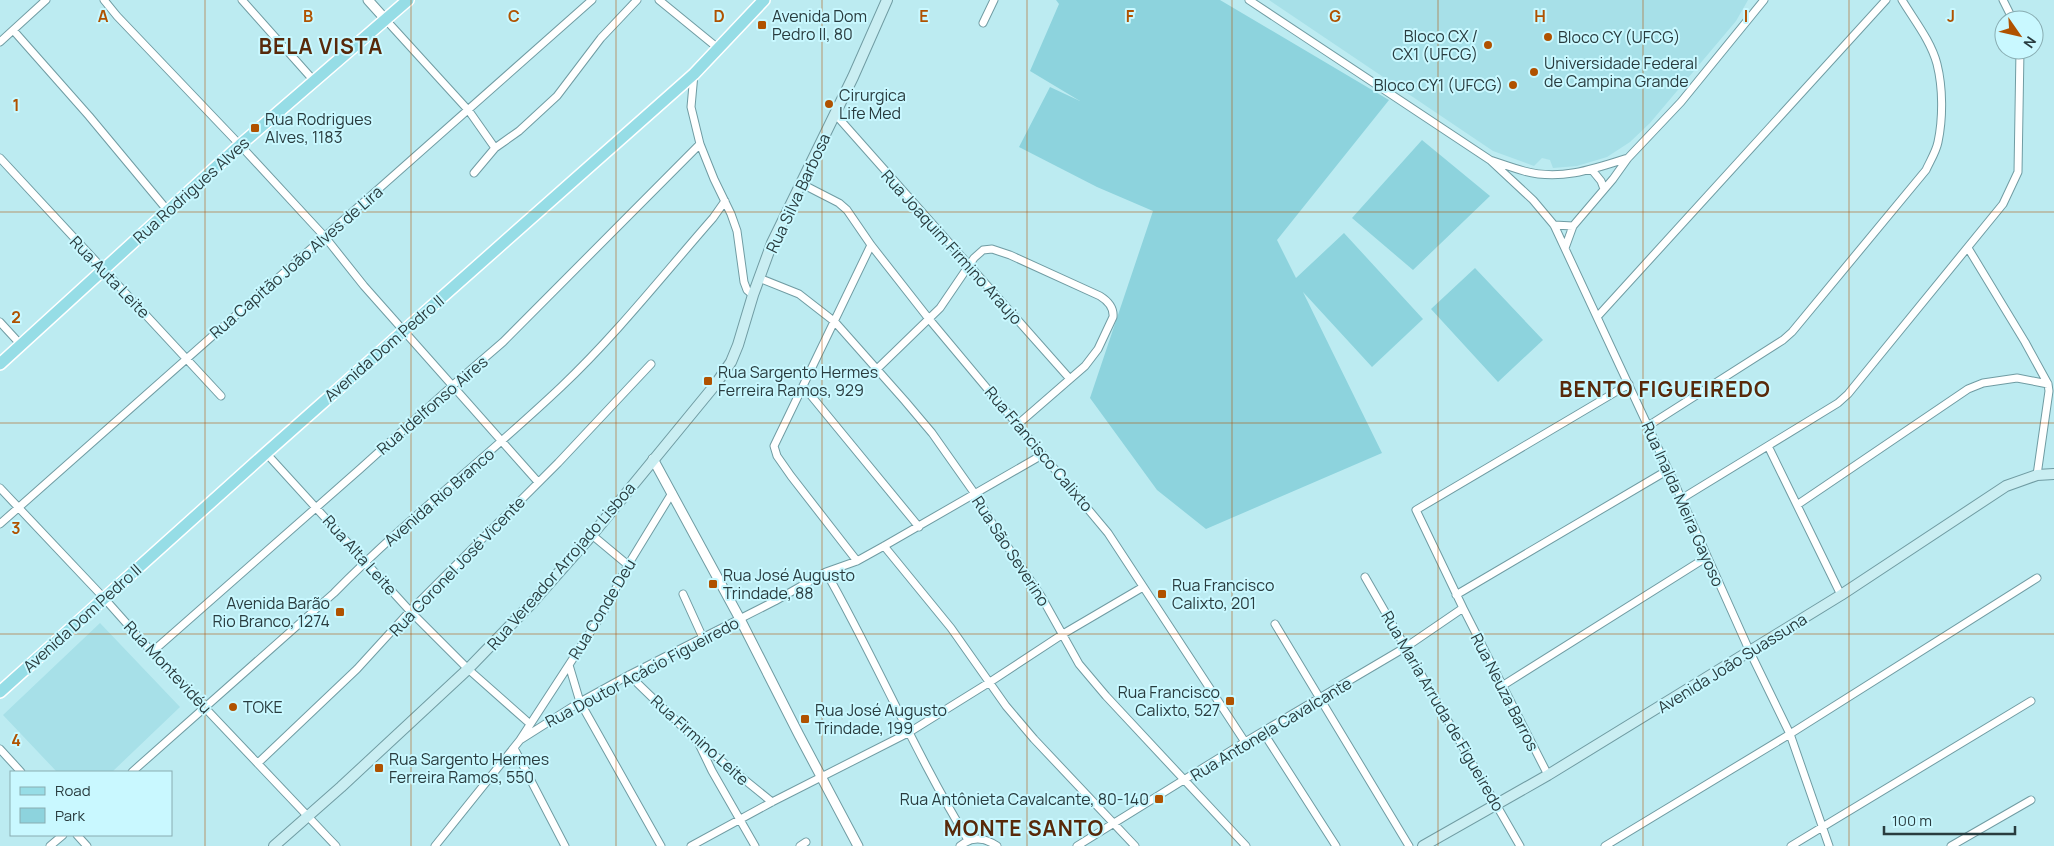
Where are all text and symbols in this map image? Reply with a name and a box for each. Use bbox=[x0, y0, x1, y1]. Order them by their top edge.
text: A bbox=[98, 5, 109, 27]
text: B bbox=[303, 5, 313, 27]
text: C bbox=[508, 5, 520, 27]
text: D bbox=[713, 5, 725, 27]
place label: Avenida Dom Pedro II, 80 bbox=[772, 5, 867, 45]
text: E bbox=[919, 5, 929, 27]
text: F bbox=[1126, 5, 1135, 27]
text: G bbox=[1329, 5, 1341, 27]
text: H bbox=[1534, 5, 1546, 27]
text: I bbox=[1744, 5, 1748, 27]
text: J bbox=[1947, 5, 1955, 27]
north arrow bbox=[1994, 10, 2044, 60]
marker: Avenida Dom Pedro II, 80 bbox=[756, 19, 768, 31]
place label: Bloco CX / CX1 (UFCG) bbox=[1392, 25, 1478, 65]
place label: Bloco CY (UFCG) bbox=[1558, 26, 1680, 48]
marker: Bloco CY (UFCG) bbox=[1542, 31, 1554, 43]
district label: BELA VISTA bbox=[259, 32, 383, 60]
text: N bbox=[2020, 33, 2041, 52]
marker: Bloco CX / CX1 (UFCG) bbox=[1482, 39, 1494, 51]
place label: Universidade Federal de Campina Grande bbox=[1544, 52, 1698, 92]
marker: Universidade Federal de Campina Grande bbox=[1528, 66, 1540, 78]
place label: Bloco CY1 (UFCG) bbox=[1374, 74, 1503, 96]
marker: Bloco CY1 (UFCG) bbox=[1507, 79, 1519, 91]
place label: Cirurgica Life Med bbox=[839, 84, 906, 124]
text: 1 bbox=[12, 94, 20, 116]
marker: Cirurgica Life Med bbox=[823, 98, 835, 110]
place label: Rua Rodrigues Alves, 1183 bbox=[265, 108, 372, 148]
marker: Rua Rodrigues Alves, 1183 bbox=[249, 122, 261, 134]
street label: Rua Silva Barbosa bbox=[761, 130, 835, 256]
street label: Rua Rodrigues Alves bbox=[128, 132, 254, 248]
street label: Rua Joaquim Firmino Araujo bbox=[876, 165, 1028, 329]
street label: Rua Capitão João Alves de Lira bbox=[205, 181, 387, 343]
street label: Rua Auta Leite bbox=[65, 231, 155, 323]
street label: Avenida Dom Pedro II bbox=[319, 290, 449, 406]
text: 2 bbox=[11, 306, 21, 328]
street label: Rua Idelfonso Aires bbox=[372, 351, 492, 459]
place label: Rua Sargento Hermes Ferreira Ramos, 929 bbox=[718, 361, 878, 401]
marker: Rua Sargento Hermes Ferreira Ramos, 929 bbox=[702, 375, 714, 387]
district label: BENTO FIGUEIREDO bbox=[1559, 375, 1771, 403]
street label: Rua Francisco Calixto bbox=[980, 382, 1098, 516]
street label: Rua Inalda Meira Gayoso bbox=[1637, 418, 1729, 590]
street label: Avenida Rio Branco bbox=[379, 443, 499, 551]
street label: Rua Vereador Arrojado Lisboa bbox=[482, 477, 640, 655]
street label: Rua Coronel José Vicente bbox=[384, 491, 530, 641]
street label: Rua São Severino bbox=[967, 492, 1055, 610]
street label: Rua Alta Leite bbox=[318, 510, 402, 600]
text: 3 bbox=[11, 517, 21, 539]
street label: Rua Conde Deu bbox=[563, 555, 641, 663]
street label: Avenida Dom Pedro II bbox=[18, 559, 146, 677]
place label: Rua José Augusto Trindade, 88 bbox=[723, 564, 855, 604]
place label: Rua Francisco Calixto, 201 bbox=[1172, 574, 1274, 614]
marker: Rua José Augusto Trindade, 88 bbox=[707, 578, 719, 590]
marker: Rua Francisco Calixto, 201 bbox=[1156, 588, 1168, 600]
place label: Avenida Barão Rio Branco, 1274 bbox=[213, 592, 330, 632]
marker: Avenida Barão Rio Branco, 1274 bbox=[334, 606, 346, 618]
street label: Rua Maria Arruda de Figueiredo bbox=[1376, 607, 1510, 815]
street label: Avenida João Suassuna bbox=[1653, 608, 1811, 718]
street label: Rua Doutor Acácio Figueiredo bbox=[541, 611, 743, 733]
street label: Rua Montevidéu bbox=[119, 616, 217, 718]
street label: Rua Neuza Barros bbox=[1466, 629, 1544, 755]
street label: Rua Antonela Cavalcante bbox=[1186, 672, 1356, 786]
place label: Rua Francisco Calixto, 527 bbox=[1118, 681, 1220, 721]
street label: Rua Firmino Leite bbox=[646, 690, 754, 790]
marker: Rua Francisco Calixto, 527 bbox=[1224, 695, 1236, 707]
place label: TOKE bbox=[243, 696, 283, 718]
place label: Rua José Augusto Trindade, 199 bbox=[815, 699, 947, 739]
marker: TOKE bbox=[227, 701, 239, 713]
marker: Rua José Augusto Trindade, 199 bbox=[799, 713, 811, 725]
text: 4 bbox=[11, 729, 21, 751]
place label: Rua Sargento Hermes Ferreira Ramos, 550 bbox=[389, 748, 549, 788]
marker: Rua Sargento Hermes Ferreira Ramos, 550 bbox=[373, 762, 385, 774]
legend bbox=[10, 771, 172, 836]
text: Road bbox=[55, 780, 91, 801]
place label: Rua Antônieta Cavalcante, 80-140 bbox=[900, 788, 1149, 810]
marker: Rua Antônieta Cavalcante, 80-140 bbox=[1153, 793, 1165, 805]
scale bar bbox=[1884, 804, 2015, 836]
text: Park bbox=[55, 805, 85, 826]
text: 100 m bbox=[1892, 810, 1932, 831]
district label: MONTE SANTO bbox=[944, 814, 1104, 842]

